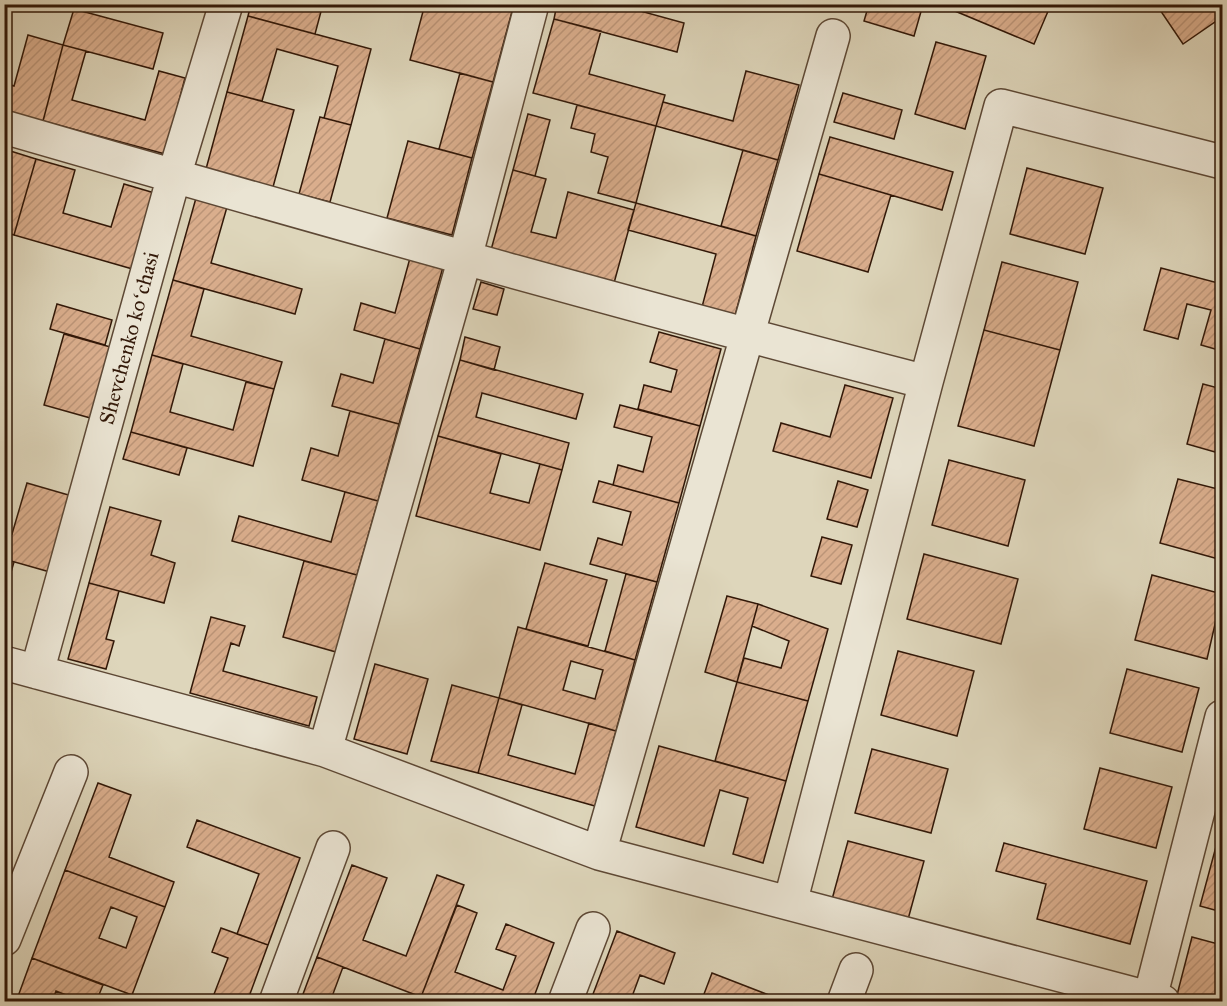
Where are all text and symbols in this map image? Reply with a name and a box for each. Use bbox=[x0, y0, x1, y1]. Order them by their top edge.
street label: Shevchenko koʻchasi bbox=[93, 249, 165, 427]

